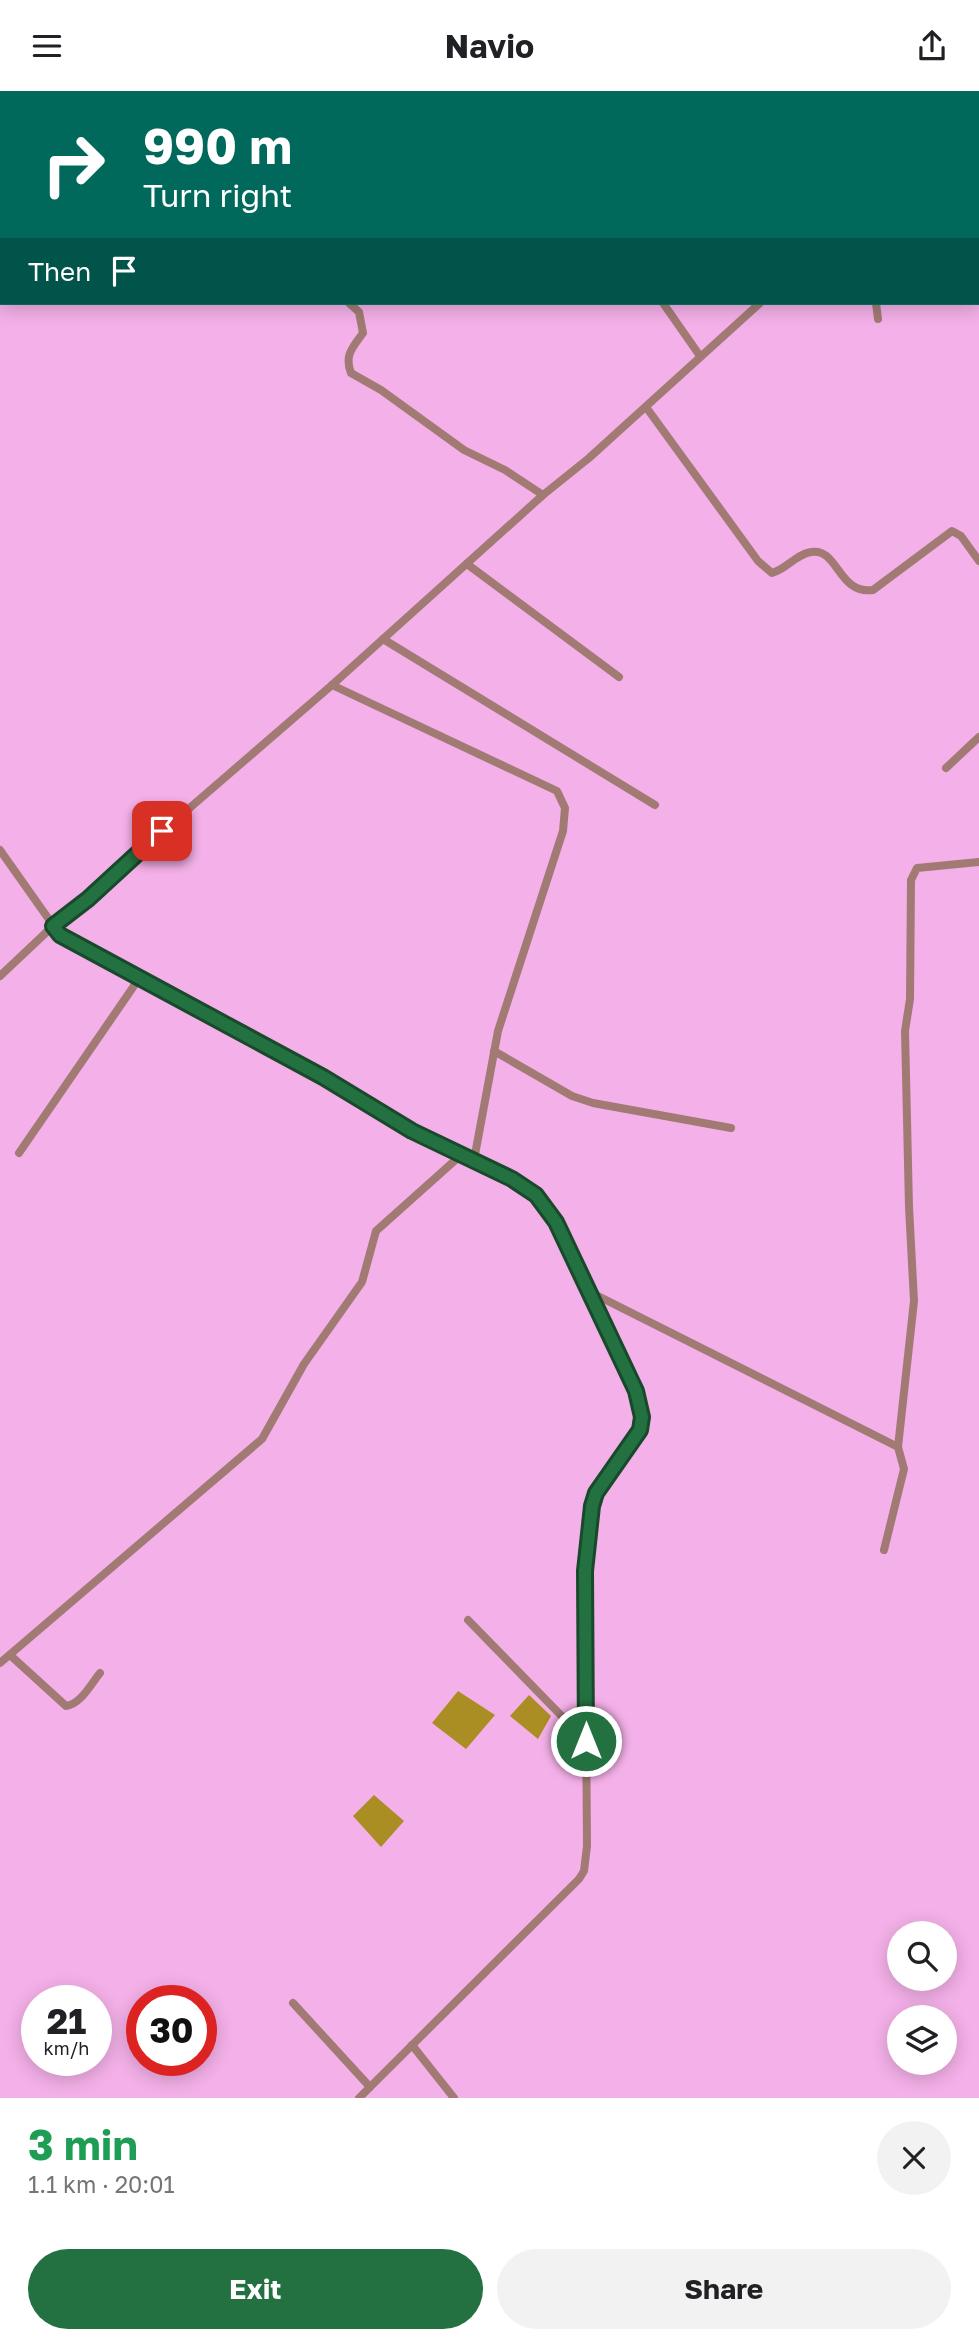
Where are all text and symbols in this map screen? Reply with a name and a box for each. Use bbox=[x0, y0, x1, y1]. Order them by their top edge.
icon: menu bbox=[28, 27, 66, 65]
text: Navio bbox=[445, 27, 534, 65]
icon: share bbox=[913, 27, 951, 65]
text: 990 m bbox=[143, 116, 292, 175]
icon: right bbox=[28, 119, 119, 210]
text: Turn right bbox=[143, 176, 292, 214]
icon: arrive bbox=[105, 252, 143, 290]
text: Then bbox=[28, 256, 91, 287]
pin bbox=[132, 801, 192, 861]
icon: arrive bbox=[143, 812, 181, 850]
position arrow bbox=[549, 1704, 623, 1778]
map controls bbox=[887, 1921, 957, 2075]
button: search bbox=[887, 1921, 957, 1991]
speed limit sign: 30 bbox=[126, 1985, 217, 2076]
text: 21 bbox=[47, 2000, 86, 2042]
button: layers bbox=[887, 2005, 957, 2075]
text: km/h bbox=[44, 2037, 89, 2059]
text: 3 min bbox=[28, 2119, 138, 2169]
button: close bbox=[877, 2121, 951, 2195]
text: 1.1 km · 20:01 bbox=[28, 2170, 175, 2198]
button: Exit bbox=[28, 2249, 483, 2329]
button: Share bbox=[497, 2249, 951, 2329]

